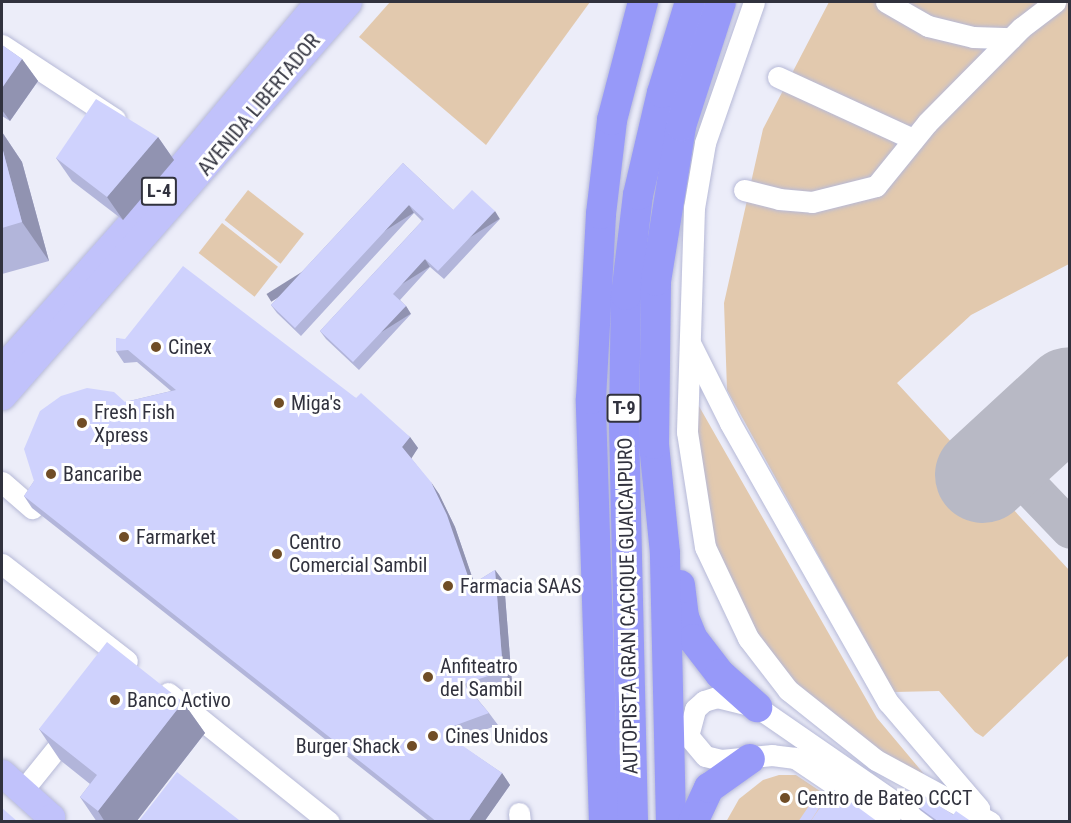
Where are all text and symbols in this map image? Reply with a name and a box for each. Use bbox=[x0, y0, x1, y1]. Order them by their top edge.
street label: AVENIDA LIBERTADOR bbox=[193, 29, 325, 181]
road number: L-4 bbox=[140, 176, 178, 206]
place label: Cinex bbox=[168, 335, 212, 359]
marker: Cinex bbox=[149, 340, 163, 354]
place label: Miga's bbox=[291, 391, 341, 415]
road number: T-9 bbox=[606, 393, 642, 423]
marker: Miga's bbox=[272, 396, 286, 410]
place label: Fresh Fish Xpress bbox=[94, 400, 175, 447]
marker: Fresh Fish Xpress bbox=[75, 416, 89, 430]
street label: AUTOPISTA GRAN CACIQUE GUAICAIPURO bbox=[613, 437, 643, 775]
place label: Bancaribe bbox=[63, 462, 142, 486]
marker: Bancaribe bbox=[44, 467, 58, 481]
place label: Farmarket bbox=[136, 525, 216, 549]
marker: Farmarket bbox=[117, 530, 131, 544]
place label: Centro Comercial Sambil bbox=[289, 530, 427, 577]
marker: Centro Comercial Sambil bbox=[270, 547, 284, 561]
place label: Farmacia SAAS bbox=[460, 574, 581, 598]
marker: Farmacia SAAS bbox=[441, 579, 455, 593]
place label: Anfiteatro del Sambil bbox=[440, 654, 523, 701]
marker: Anfiteatro del Sambil bbox=[421, 670, 435, 684]
place label: Banco Activo bbox=[127, 688, 231, 712]
marker: Banco Activo bbox=[108, 693, 122, 707]
place label: Cines Unidos bbox=[445, 724, 548, 748]
marker: Cines Unidos bbox=[426, 729, 440, 743]
place label: Burger Shack bbox=[296, 734, 400, 758]
marker: Burger Shack bbox=[405, 739, 419, 753]
place label: Centro de Bateo CCCT bbox=[797, 786, 972, 810]
marker: Centro de Bateo CCCT bbox=[778, 791, 792, 805]

